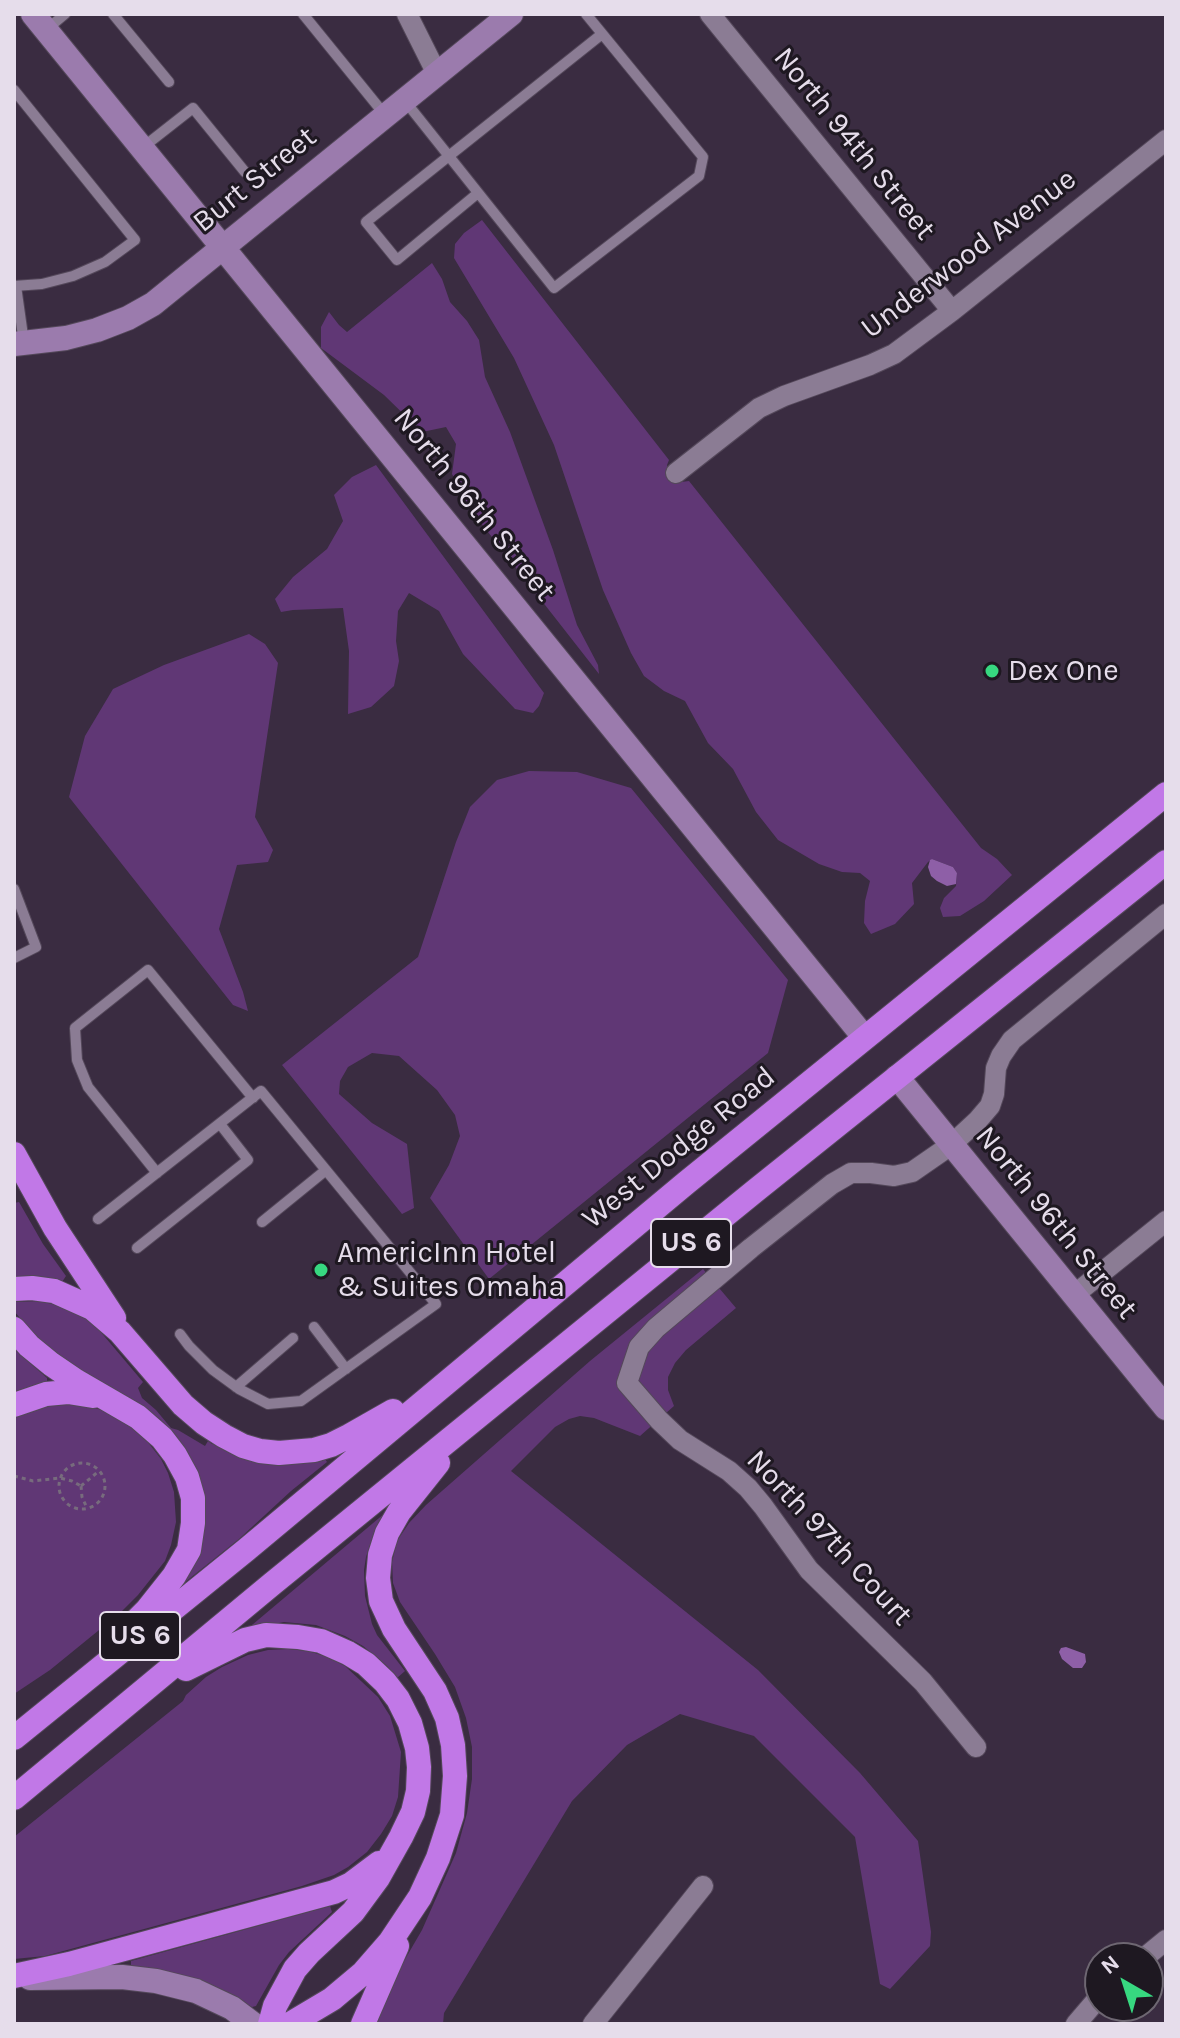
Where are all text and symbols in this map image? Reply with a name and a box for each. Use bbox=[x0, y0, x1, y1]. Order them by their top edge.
street label: North 94th Street bbox=[765, 40, 943, 248]
street label: Burt Street bbox=[186, 119, 324, 241]
street label: Underwood Avenue bbox=[854, 161, 1084, 347]
street label: North 96th Street bbox=[385, 401, 563, 609]
place label: Dex One bbox=[1008, 653, 1119, 689]
marker: Dex One bbox=[983, 662, 1001, 680]
street label: West Dodge Road bbox=[575, 1059, 783, 1237]
street label: North 96th Street bbox=[967, 1119, 1145, 1327]
road number: US 6 bbox=[651, 1219, 731, 1267]
place label: AmericInn Hotel & Suites Omaha bbox=[337, 1235, 565, 1306]
marker: AmericInn Hotel & Suites Omaha bbox=[312, 1261, 330, 1279]
street label: North 97th Court bbox=[738, 1443, 920, 1633]
road number: US 6 bbox=[100, 1612, 180, 1660]
north arrow bbox=[1084, 1942, 1164, 2022]
text: N bbox=[1096, 1950, 1124, 1980]

